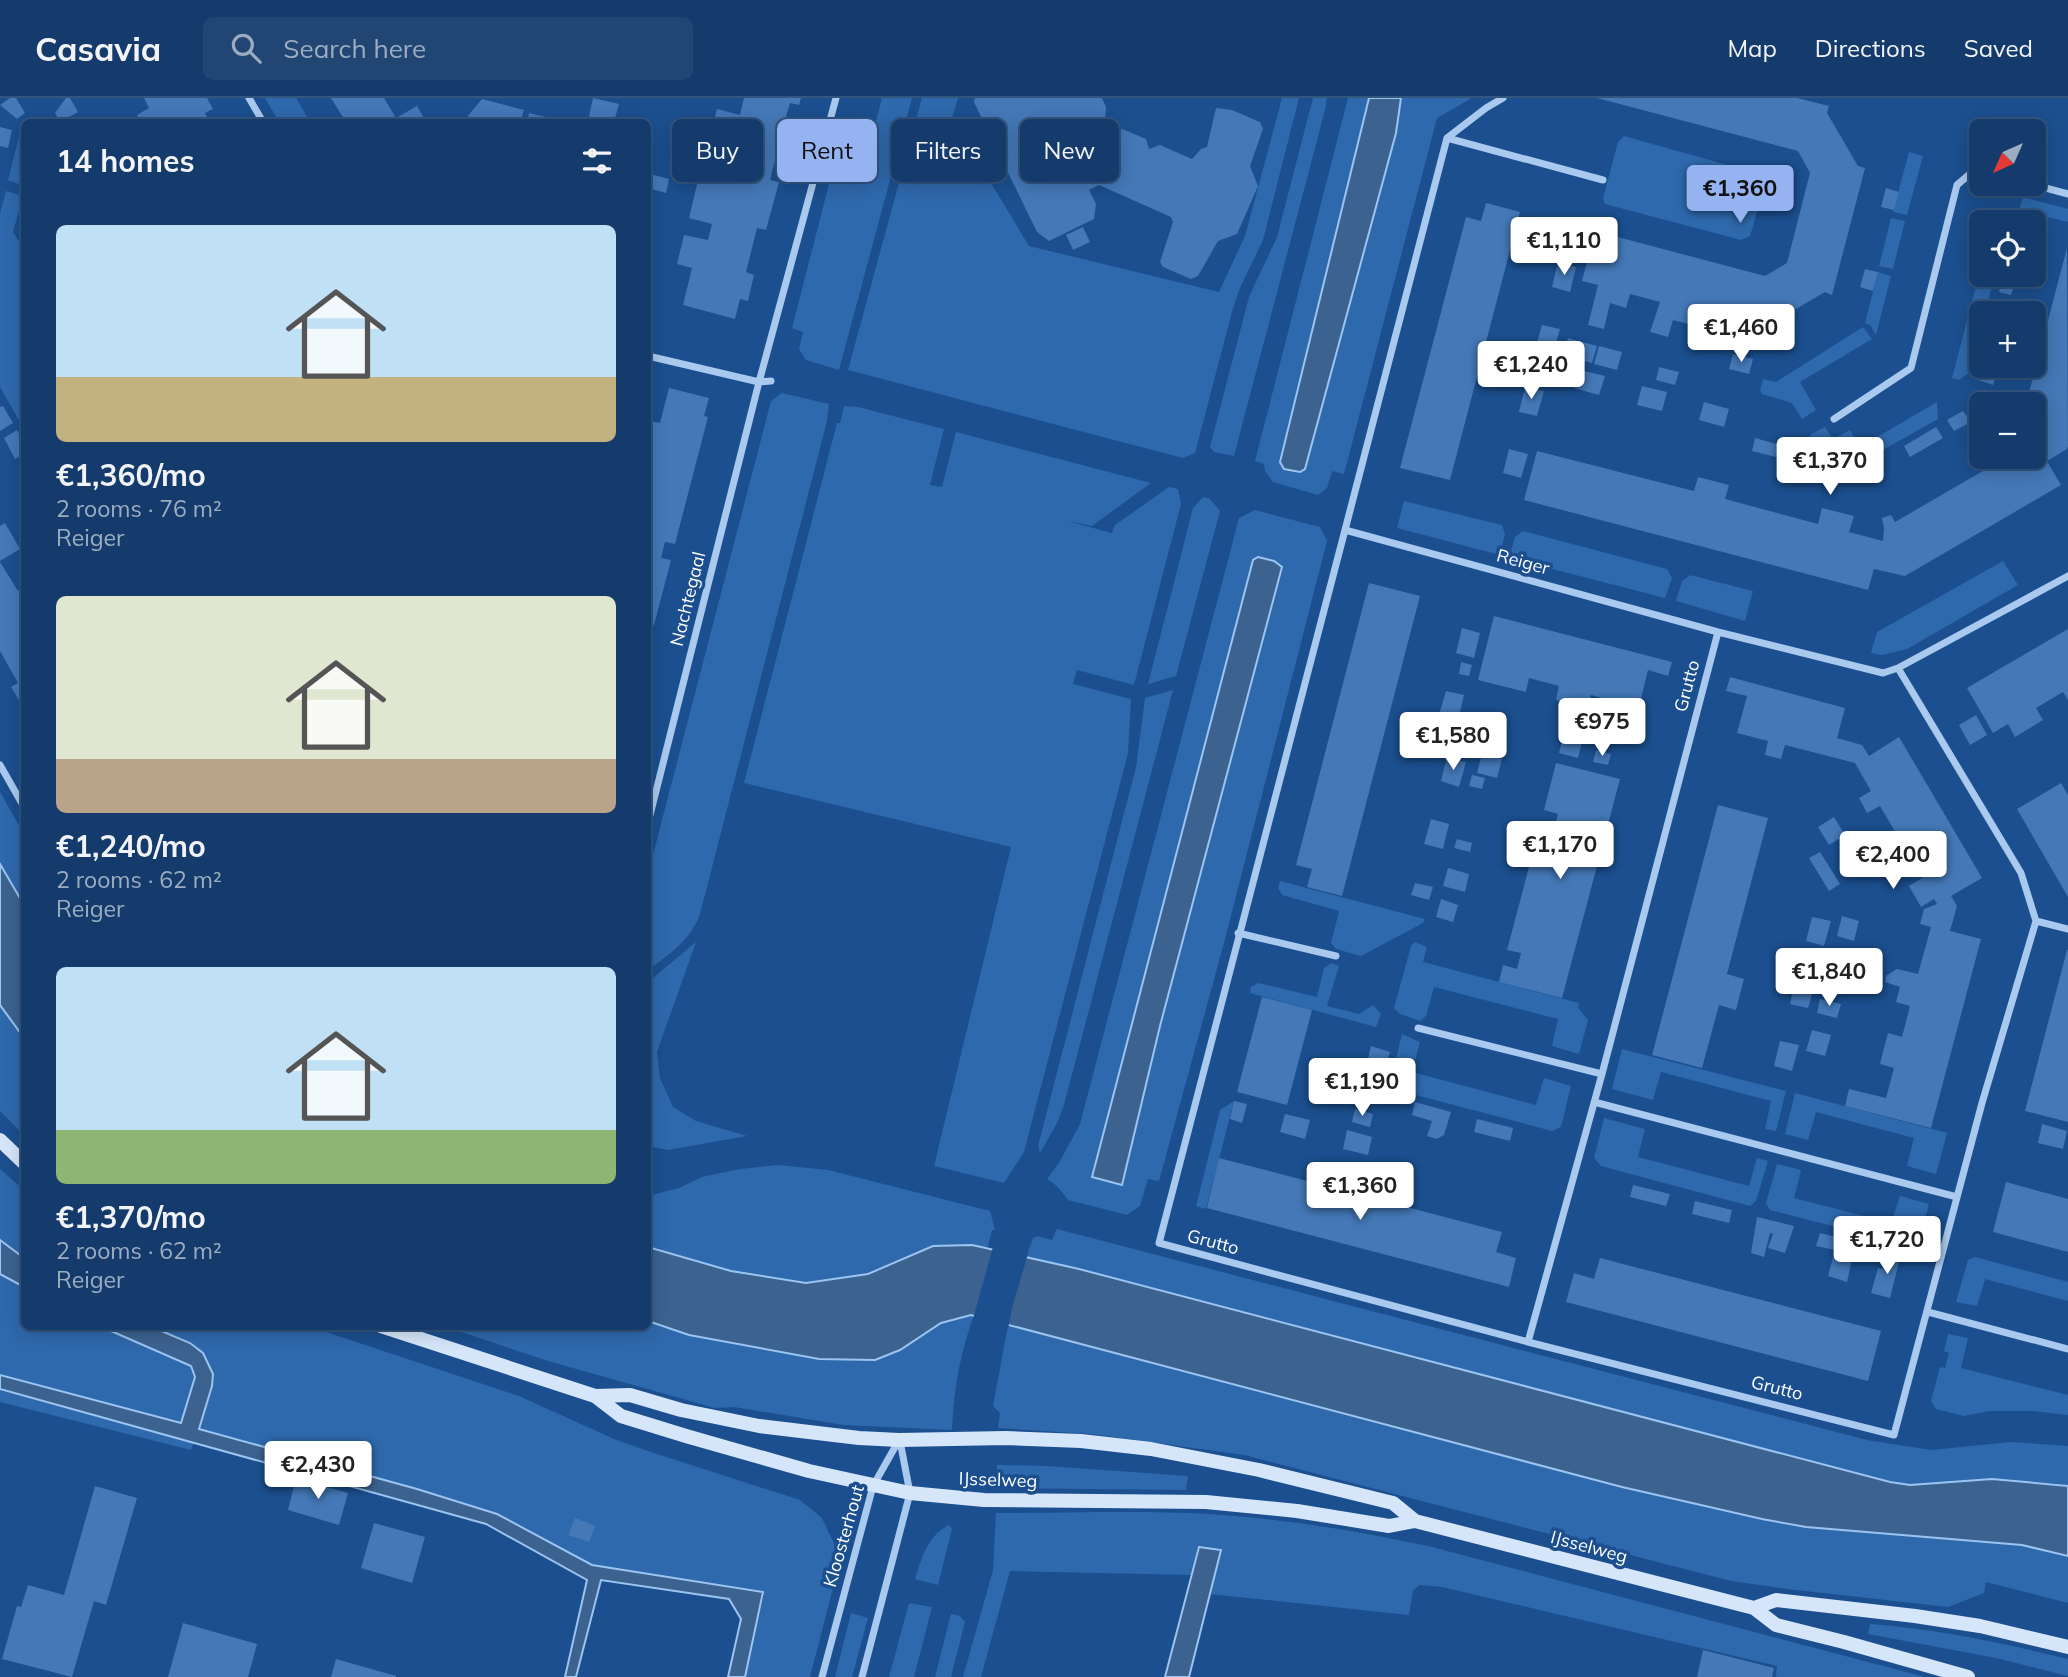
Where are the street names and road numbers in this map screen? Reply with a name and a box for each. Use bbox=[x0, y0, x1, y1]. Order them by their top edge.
street label: Reiger bbox=[1494, 543, 1552, 580]
street label: Nachtegaal bbox=[665, 549, 710, 648]
street label: Grutto bbox=[1669, 657, 1704, 714]
street label: Grutto bbox=[1185, 1224, 1242, 1259]
street label: Grutto bbox=[1749, 1370, 1805, 1405]
street label: IJsselweg bbox=[958, 1467, 1038, 1492]
street label: Kloosterhout bbox=[818, 1482, 869, 1590]
street label: IJsselweg bbox=[1548, 1525, 1630, 1568]

